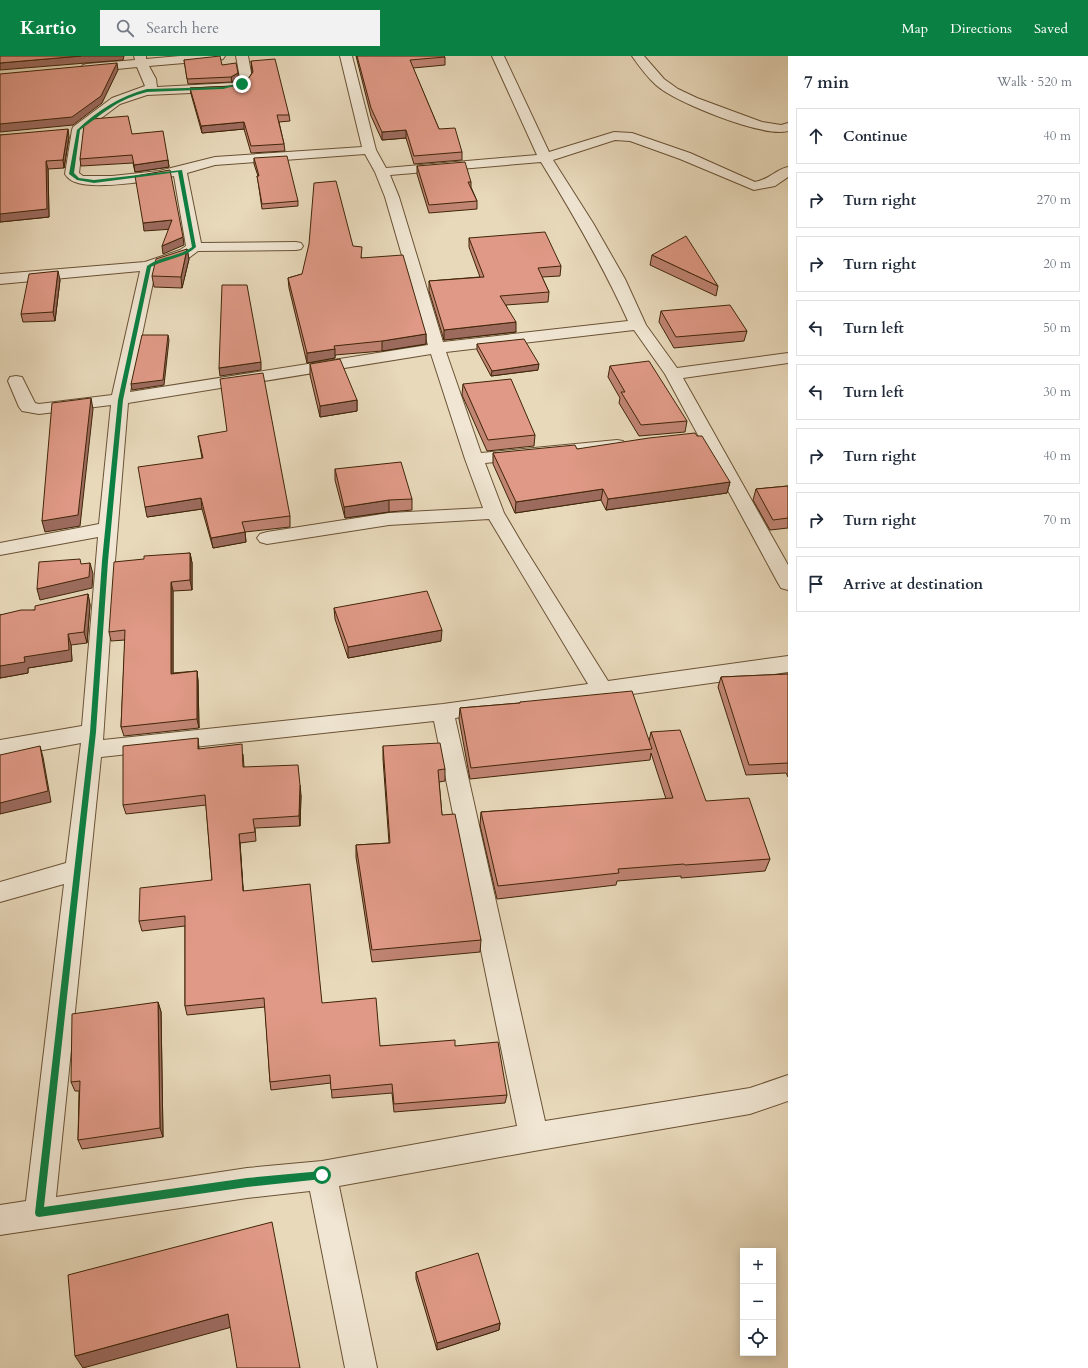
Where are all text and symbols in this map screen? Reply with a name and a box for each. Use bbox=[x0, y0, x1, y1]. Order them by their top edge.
search box bbox=[100, 10, 380, 46]
text: Kartio bbox=[20, 15, 76, 41]
icon: search bbox=[114, 17, 136, 39]
text: Search here bbox=[146, 18, 219, 38]
text: Map bbox=[902, 19, 928, 38]
text: Directions bbox=[950, 19, 1012, 38]
text: Saved bbox=[1034, 19, 1068, 38]
text: 7 min bbox=[804, 71, 849, 94]
text: Walk · 520 m bbox=[997, 73, 1072, 91]
route end bbox=[233, 75, 251, 93]
icon: ahead bbox=[805, 125, 827, 147]
text: Continue bbox=[843, 126, 908, 146]
text: 40 m bbox=[1043, 127, 1071, 145]
icon: right bbox=[805, 189, 827, 211]
text: Turn right bbox=[843, 190, 916, 210]
text: 270 m bbox=[1037, 191, 1071, 209]
icon: right bbox=[805, 253, 827, 275]
text: Turn right bbox=[843, 254, 916, 274]
text: 20 m bbox=[1043, 255, 1071, 273]
icon: left bbox=[805, 317, 827, 339]
text: Turn left bbox=[843, 318, 904, 338]
text: 50 m bbox=[1043, 319, 1071, 337]
icon: left bbox=[805, 381, 827, 403]
text: Turn left bbox=[843, 382, 904, 402]
text: 30 m bbox=[1043, 383, 1071, 401]
icon: right bbox=[805, 445, 827, 467]
text: Turn right bbox=[843, 446, 916, 466]
text: 40 m bbox=[1043, 447, 1071, 465]
icon: right bbox=[805, 509, 827, 531]
text: Turn right bbox=[843, 510, 916, 530]
text: 70 m bbox=[1043, 511, 1071, 529]
icon: arrive bbox=[805, 573, 827, 595]
text: Arrive at destination bbox=[843, 574, 983, 594]
route start bbox=[313, 1166, 331, 1184]
map controls bbox=[740, 1248, 776, 1356]
button: + bbox=[740, 1248, 776, 1284]
button: − bbox=[740, 1284, 776, 1320]
button: locate bbox=[740, 1320, 776, 1356]

